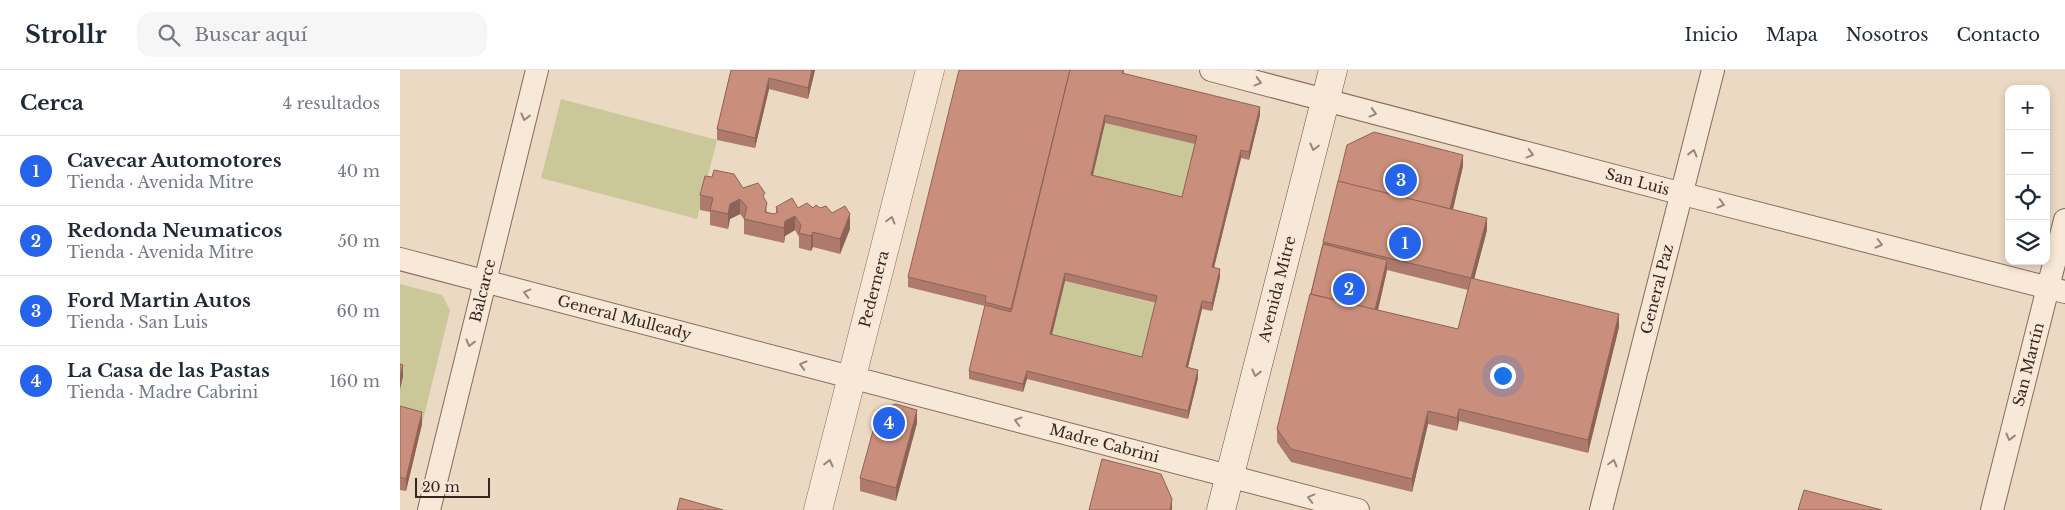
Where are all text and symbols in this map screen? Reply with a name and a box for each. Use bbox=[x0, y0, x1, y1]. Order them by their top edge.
search box bbox=[137, 12, 487, 57]
text: Strollr bbox=[25, 20, 107, 49]
icon: search bbox=[155, 21, 183, 49]
text: Buscar aquí bbox=[195, 23, 307, 46]
text: Inicio bbox=[1684, 24, 1738, 46]
text: Mapa bbox=[1766, 24, 1818, 46]
text: Nosotros bbox=[1846, 24, 1928, 46]
text: Contacto bbox=[1956, 24, 2040, 46]
one-way arrow bbox=[1254, 77, 1262, 87]
map controls bbox=[2005, 85, 2050, 265]
button: + bbox=[2005, 85, 2050, 130]
text: Cerca bbox=[20, 90, 84, 116]
text: 4 resultados bbox=[283, 93, 380, 113]
one-way arrow bbox=[1368, 107, 1376, 117]
one-way arrow bbox=[520, 113, 531, 122]
button: − bbox=[2005, 130, 2050, 175]
one-way arrow bbox=[1309, 143, 1320, 152]
one-way arrow bbox=[1526, 148, 1535, 159]
one-way arrow bbox=[1687, 148, 1698, 157]
text: Cavecar Automotores bbox=[67, 149, 282, 172]
text: 1 bbox=[33, 161, 39, 181]
text: 40 m bbox=[337, 161, 380, 181]
pin: 3 bbox=[1385, 161, 1417, 199]
street label: San Luis bbox=[1604, 164, 1672, 199]
text: Tienda · Avenida Mitre bbox=[67, 172, 254, 192]
button: locate bbox=[2005, 175, 2050, 220]
one-way arrow bbox=[1717, 198, 1726, 209]
one-way arrow bbox=[885, 216, 896, 225]
text: Redonda Neumaticos bbox=[67, 219, 282, 242]
button: layers bbox=[2005, 220, 2050, 265]
pin: 1 bbox=[1389, 224, 1421, 262]
text: 2 bbox=[31, 231, 41, 251]
text: 50 m bbox=[338, 231, 380, 251]
street label: Avenida Mitre bbox=[1254, 234, 1299, 345]
one-way arrow bbox=[1874, 238, 1883, 249]
text: Tienda · Avenida Mitre bbox=[67, 242, 254, 262]
street label: General Paz bbox=[1636, 242, 1677, 336]
street label: Pedernera bbox=[855, 248, 893, 329]
street label: Balcarce bbox=[465, 257, 499, 324]
pin: 2 bbox=[1333, 270, 1365, 308]
one-way arrow bbox=[523, 288, 532, 299]
text: Ford Martin Autos bbox=[67, 289, 251, 312]
street label: General Mulleady bbox=[556, 291, 694, 344]
text: 3 bbox=[31, 301, 41, 321]
text: 60 m bbox=[337, 301, 380, 321]
text: Tienda · San Luis bbox=[67, 312, 208, 332]
street label: San Martín bbox=[2008, 321, 2048, 408]
one-way arrow bbox=[465, 339, 476, 348]
text: La Casa de las Pastas bbox=[67, 359, 270, 382]
one-way arrow bbox=[800, 360, 808, 370]
your location bbox=[1490, 363, 1516, 389]
one-way arrow bbox=[1251, 368, 1262, 377]
text: 4 bbox=[31, 371, 41, 391]
text: 160 m bbox=[329, 371, 380, 391]
text: Tienda · Madre Cabrini bbox=[67, 382, 258, 402]
pin: 4 bbox=[873, 404, 905, 442]
one-way arrow bbox=[1014, 416, 1022, 427]
street label: Madre Cabrini bbox=[1047, 420, 1161, 466]
one-way arrow bbox=[2005, 432, 2016, 441]
one-way arrow bbox=[823, 458, 834, 467]
one-way arrow bbox=[1607, 458, 1618, 467]
scale bar bbox=[415, 475, 490, 498]
text: 20 m bbox=[422, 478, 460, 496]
one-way arrow bbox=[1307, 493, 1315, 503]

